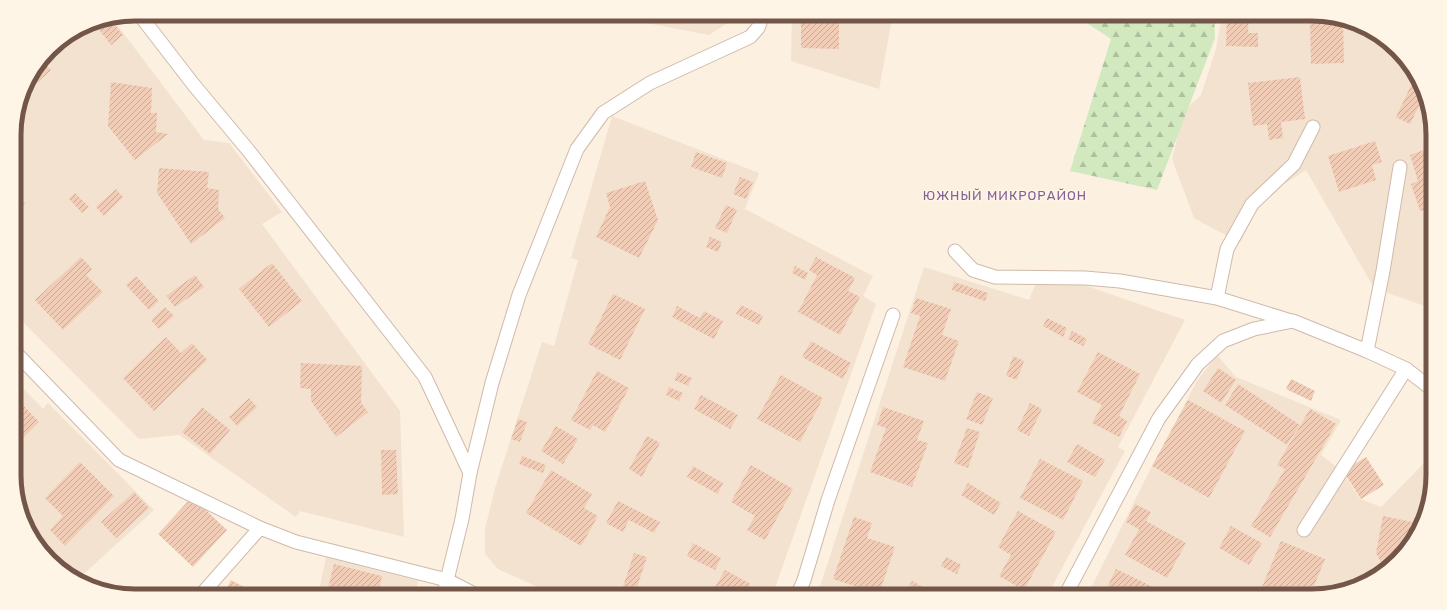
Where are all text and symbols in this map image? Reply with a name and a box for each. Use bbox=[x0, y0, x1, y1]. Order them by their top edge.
district label: ЮЖНЫЙ МИКРОРАЙОН bbox=[923, 188, 1087, 203]

